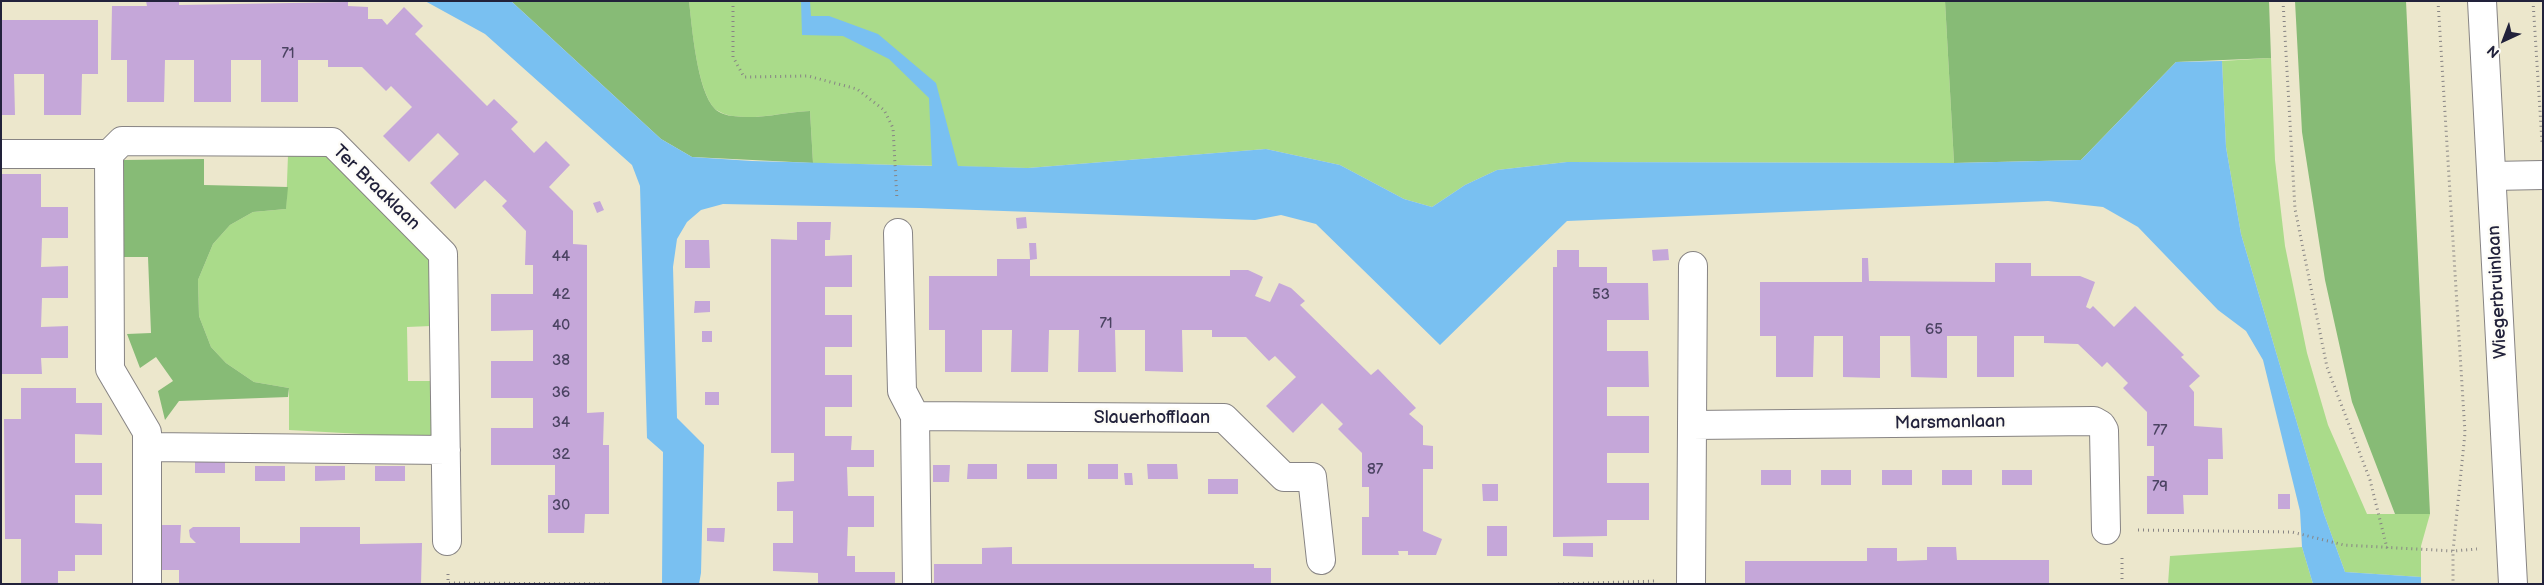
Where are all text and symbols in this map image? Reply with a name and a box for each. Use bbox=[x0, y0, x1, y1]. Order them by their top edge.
north arrow bbox=[2479, 15, 2529, 65]
text: N bbox=[2484, 42, 2503, 61]
house number: 71 bbox=[281, 45, 295, 63]
street label: Ter Braaklaan bbox=[328, 141, 424, 235]
street label: Wiegerbruinlaan bbox=[2484, 225, 2512, 359]
house number: 44 bbox=[552, 248, 570, 266]
house number: 42 bbox=[552, 286, 570, 304]
house number: 53 bbox=[1592, 286, 1610, 304]
house number: 71 bbox=[1099, 315, 1113, 333]
house number: 40 bbox=[552, 317, 570, 335]
house number: 65 bbox=[1925, 321, 1943, 339]
house number: 38 bbox=[552, 352, 570, 370]
house number: 36 bbox=[552, 384, 570, 402]
street label: Slauerhofflaan bbox=[1094, 407, 1210, 429]
street label: Marsmanlaan bbox=[1894, 411, 2006, 435]
house number: 34 bbox=[552, 414, 570, 432]
house number: 77 bbox=[2153, 422, 2167, 440]
house number: 32 bbox=[552, 446, 570, 464]
house number: 87 bbox=[1367, 461, 1383, 479]
house number: 79 bbox=[2152, 478, 2168, 496]
house number: 30 bbox=[552, 497, 570, 515]

